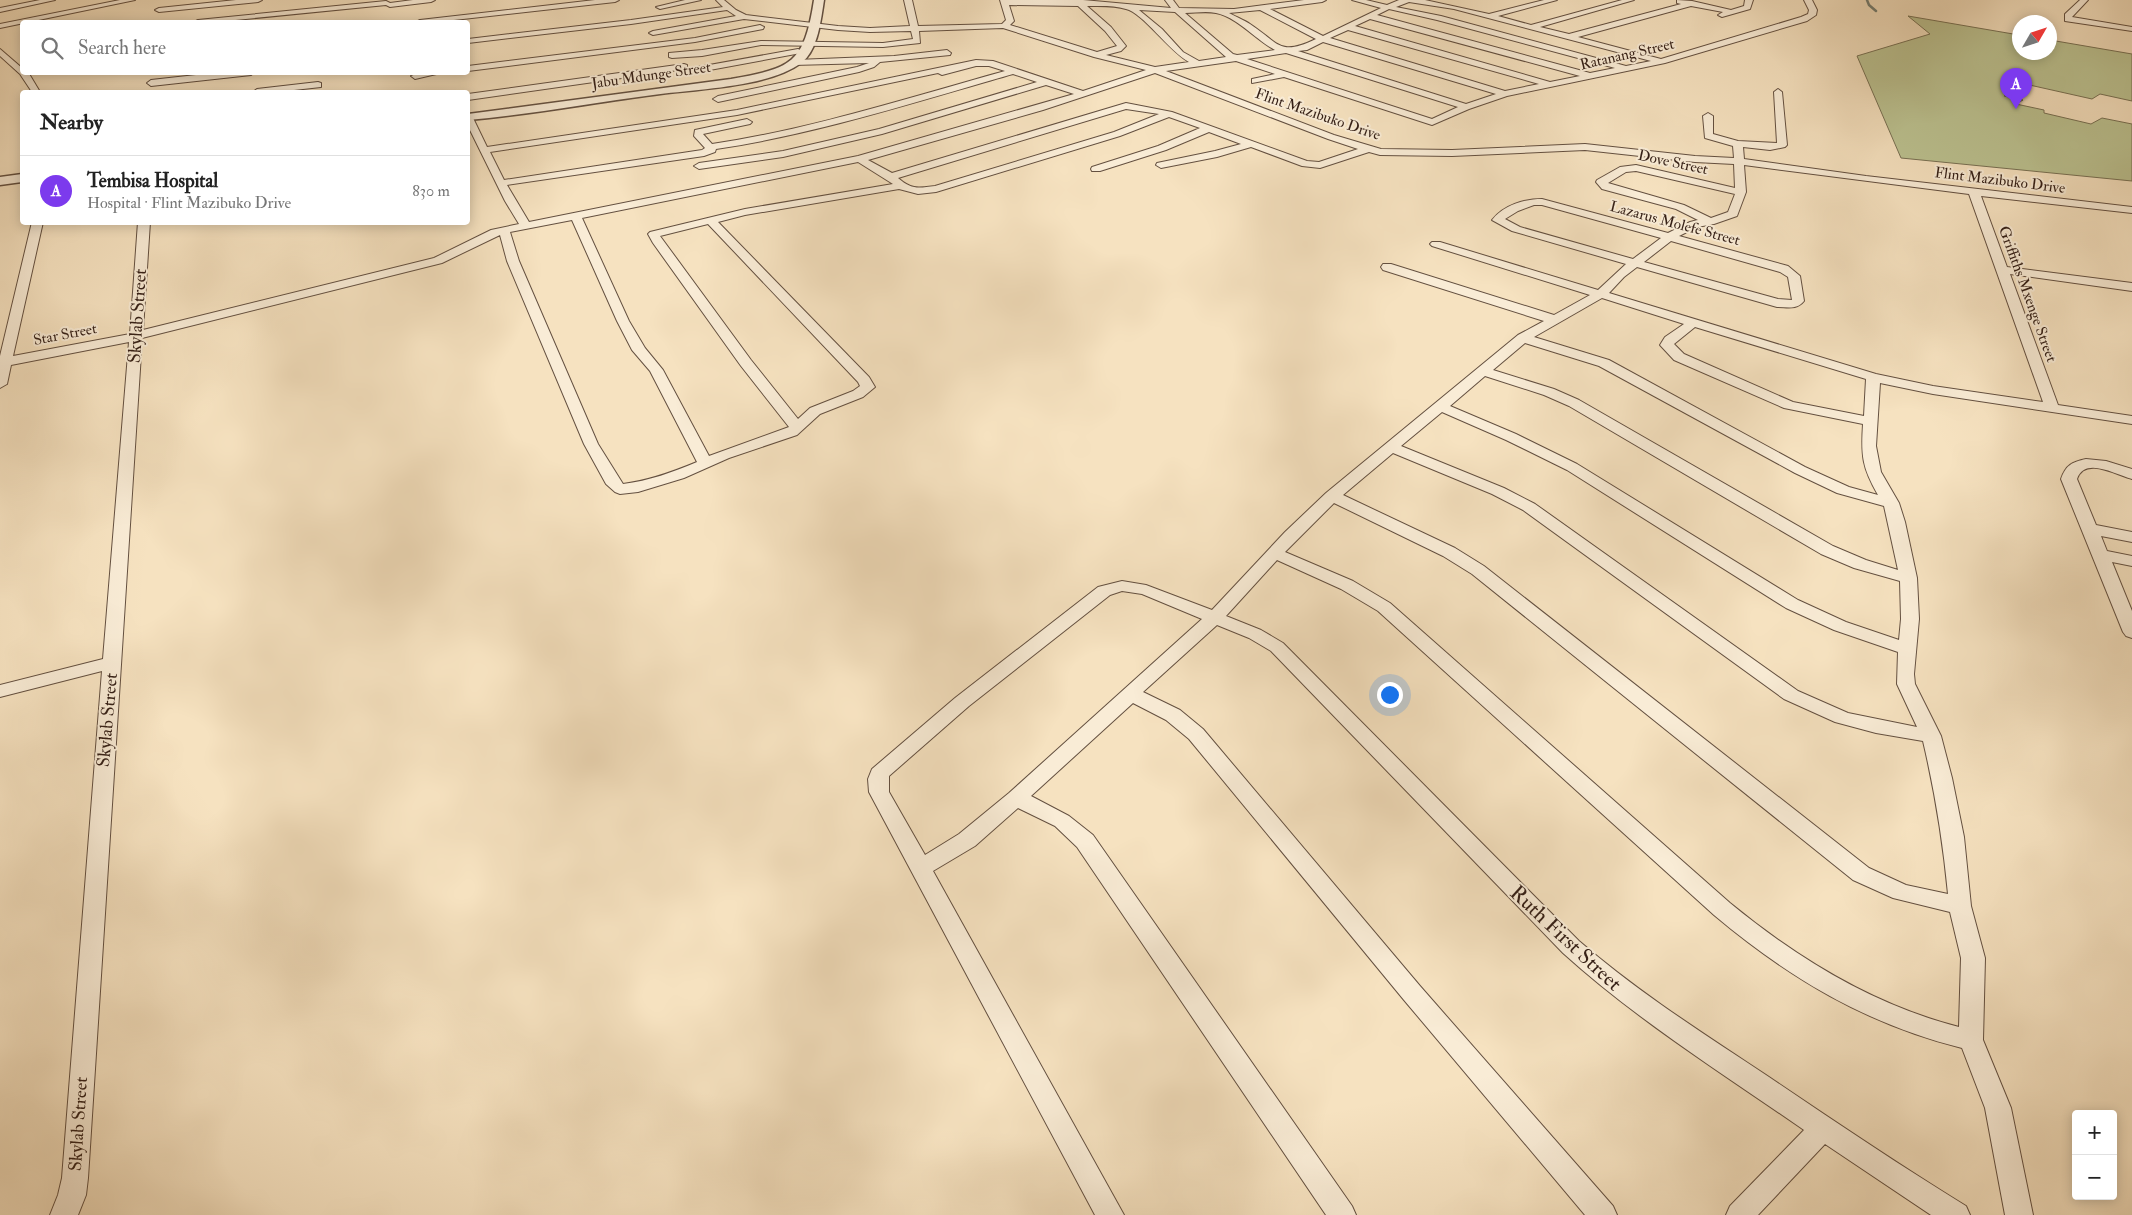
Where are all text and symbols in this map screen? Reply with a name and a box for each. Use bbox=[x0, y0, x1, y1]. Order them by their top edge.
north arrow bbox=[2012, 15, 2057, 60]
search box bbox=[20, 20, 470, 75]
icon: search bbox=[38, 34, 66, 62]
street label: Ratanang Street bbox=[1578, 34, 1676, 75]
text: Search here bbox=[78, 36, 166, 60]
street label: Jabu Mdunge Street bbox=[589, 58, 712, 94]
pin: A bbox=[2000, 68, 2032, 109]
street label: Flint Mazibuko Drive bbox=[1253, 84, 1383, 145]
text: Nearby bbox=[40, 109, 103, 136]
street label: Dove Street bbox=[1636, 146, 1710, 179]
street label: Flint Mazibuko Drive bbox=[1934, 163, 2066, 198]
text: Tembisa Hospital bbox=[87, 169, 218, 193]
text: A bbox=[51, 181, 61, 201]
text: 830 m bbox=[412, 181, 450, 201]
text: Hospital · Flint Mazibuko Drive bbox=[87, 193, 291, 213]
street label: Lazarus Molefe Street bbox=[1608, 197, 1742, 250]
street label: Griffiths Mxenge Street bbox=[1994, 224, 2061, 365]
street label: Skylab Street bbox=[123, 268, 152, 364]
street label: Star Street bbox=[32, 319, 99, 350]
street label: Skylab Street bbox=[92, 672, 123, 768]
your location bbox=[1377, 682, 1403, 708]
street label: Ruth First Street bbox=[1504, 880, 1627, 997]
street label: Skylab Street bbox=[64, 1076, 93, 1172]
map controls bbox=[2072, 1110, 2117, 1200]
button: + bbox=[2072, 1110, 2117, 1155]
button: − bbox=[2072, 1155, 2117, 1200]

